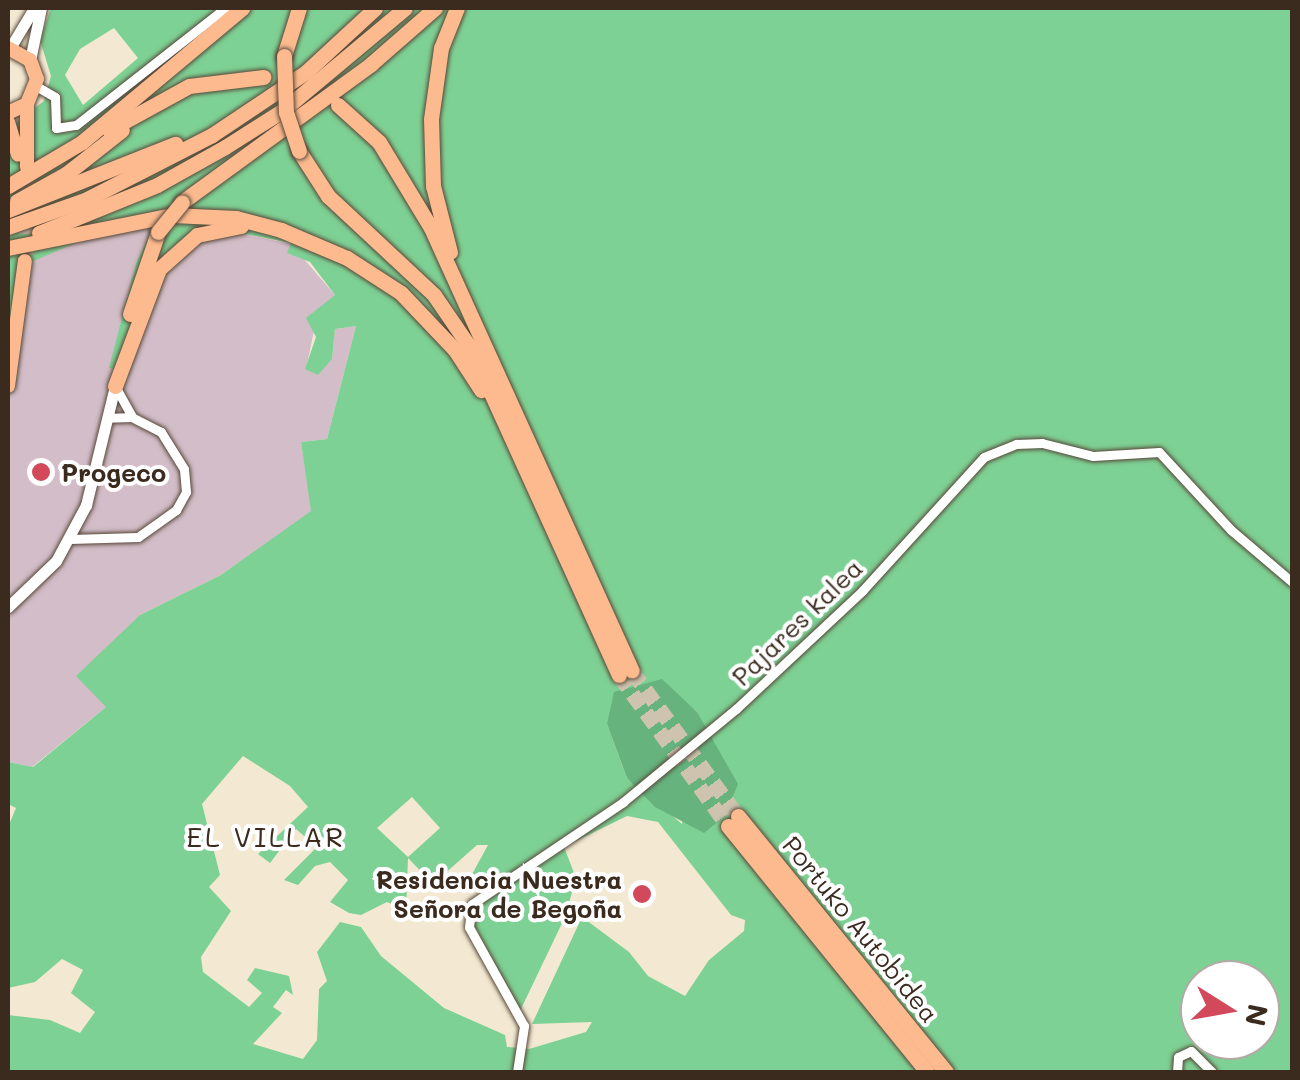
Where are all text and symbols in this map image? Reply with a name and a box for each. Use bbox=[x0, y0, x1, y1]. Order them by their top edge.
place label: Progeco bbox=[61, 457, 166, 487]
marker: Progeco bbox=[30, 461, 52, 483]
street label: Pajares kalea bbox=[726, 552, 868, 692]
district label: EL VILLAR bbox=[186, 819, 346, 853]
street label: Portuko Autobidea bbox=[777, 830, 945, 1028]
place label: Residencia Nuestra Señora de Begoña bbox=[376, 865, 622, 924]
marker: Residencia Nuestra Señora de Begoña bbox=[631, 883, 653, 905]
north arrow bbox=[1180, 960, 1280, 1060]
text: N bbox=[1238, 1001, 1277, 1029]

